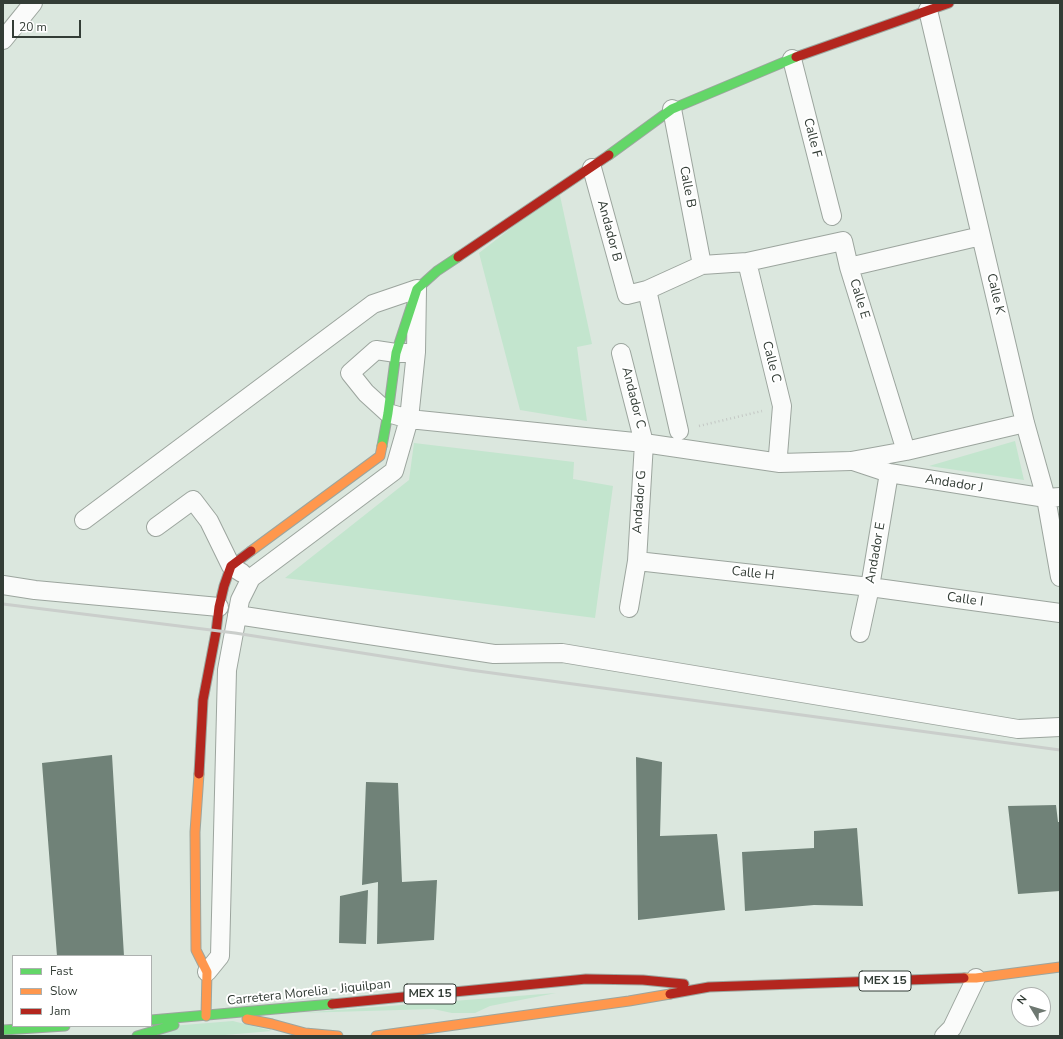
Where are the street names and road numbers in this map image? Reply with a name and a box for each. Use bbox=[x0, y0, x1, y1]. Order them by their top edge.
street label: Calle F bbox=[800, 116, 824, 160]
street label: Calle B bbox=[675, 165, 699, 209]
street label: Andador B bbox=[593, 199, 625, 263]
street label: Calle K bbox=[983, 272, 1007, 316]
street label: Calle E bbox=[846, 277, 872, 321]
street label: Calle C bbox=[758, 340, 784, 384]
street label: Andador C bbox=[618, 366, 648, 430]
street label: Andador G bbox=[630, 470, 650, 534]
street label: Andador J bbox=[924, 472, 984, 496]
street label: Andador E bbox=[863, 521, 889, 585]
street label: Calle H bbox=[731, 564, 775, 584]
street label: Calle I bbox=[946, 590, 984, 610]
road number: MEX 15 bbox=[859, 971, 911, 991]
street label: Carretera Morelia - Jiquilpan bbox=[226, 977, 392, 1009]
road number: MEX 15 bbox=[404, 984, 456, 1004]

